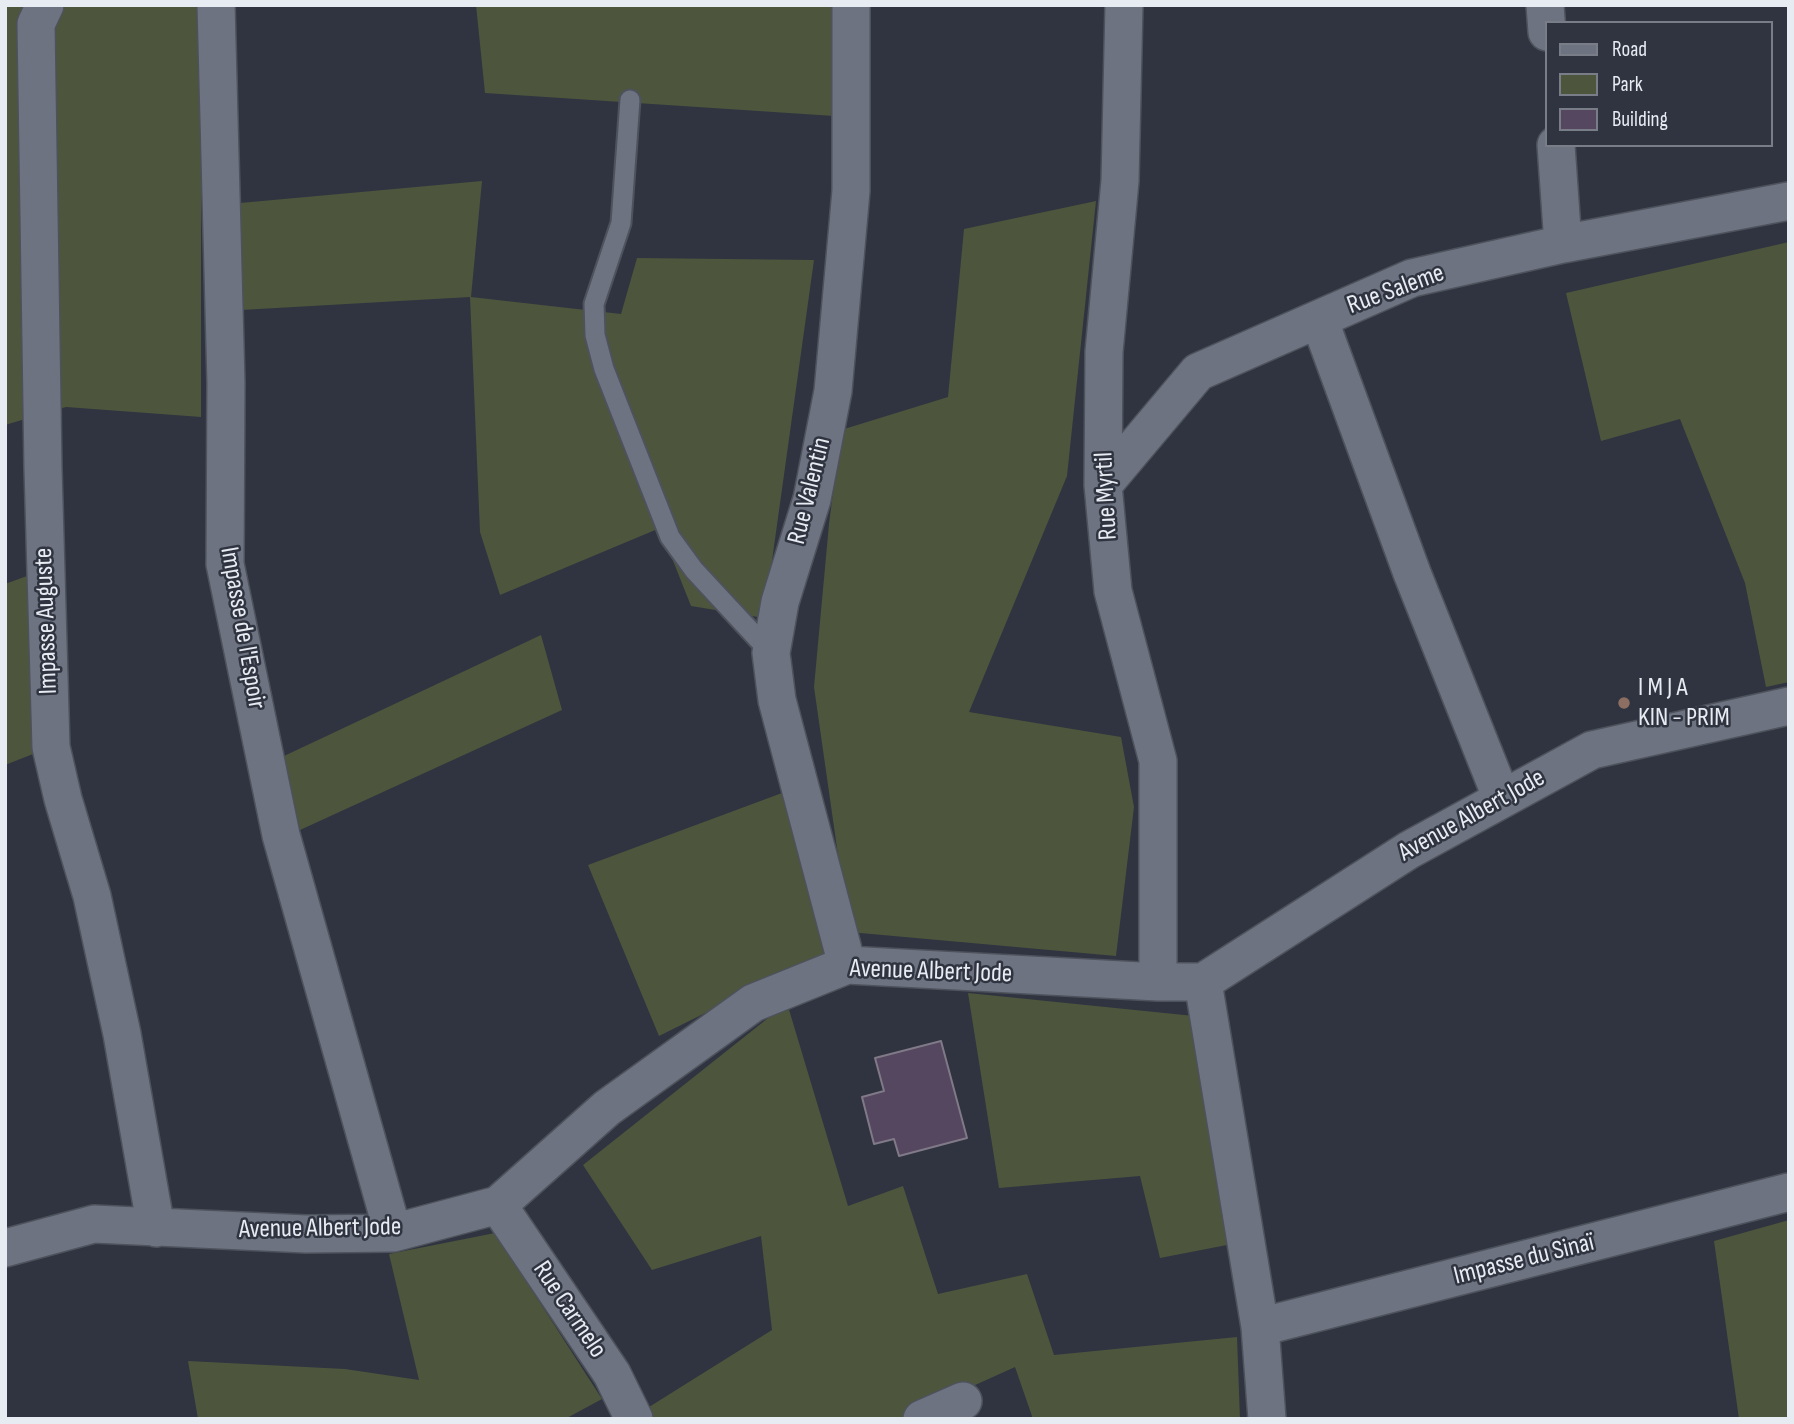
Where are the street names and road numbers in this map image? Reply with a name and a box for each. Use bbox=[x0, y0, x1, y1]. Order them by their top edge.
street label: Rue Saleme bbox=[1343, 258, 1449, 322]
street label: Rue Valentin bbox=[782, 434, 838, 548]
street label: Rue Myrtil bbox=[1089, 451, 1125, 541]
street label: Impasse de l'Espoir bbox=[212, 545, 272, 711]
street label: Impasse Auguste bbox=[29, 547, 65, 695]
street label: Avenue Albert Jode bbox=[1393, 763, 1551, 869]
street label: Avenue Albert Jode bbox=[849, 954, 1013, 990]
street label: Avenue Albert Jode bbox=[238, 1212, 402, 1246]
street label: Impasse du Sinaï bbox=[1451, 1228, 1597, 1292]
street label: Rue Carmelo bbox=[525, 1256, 613, 1364]

